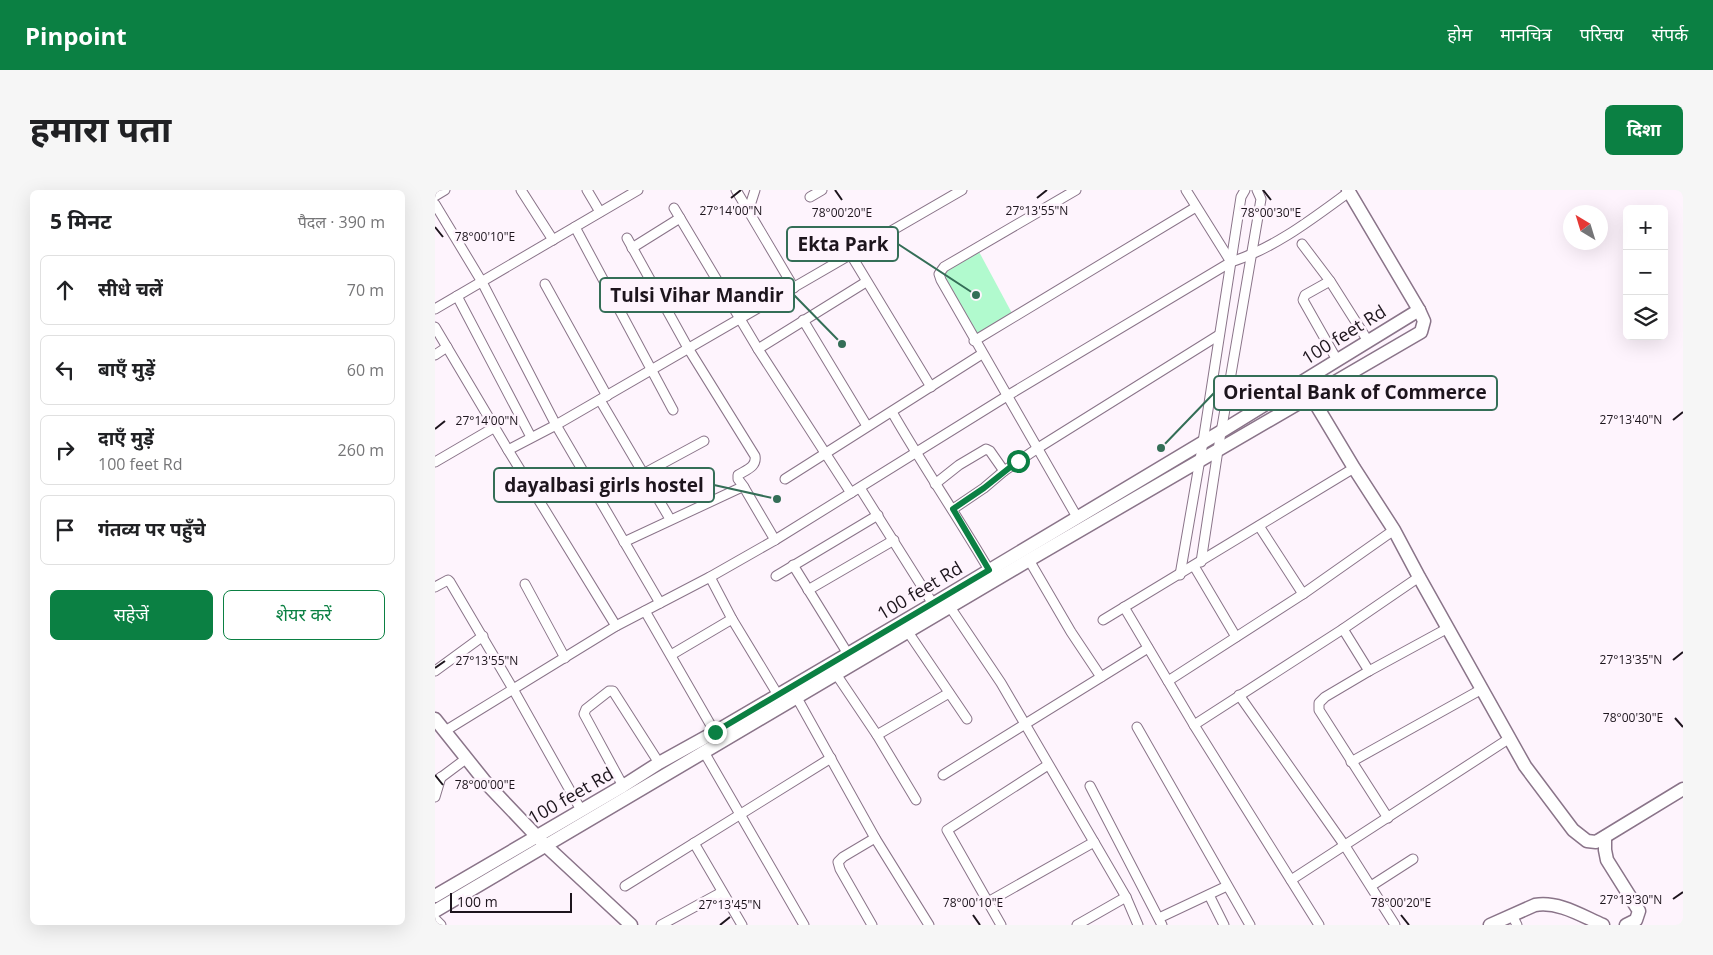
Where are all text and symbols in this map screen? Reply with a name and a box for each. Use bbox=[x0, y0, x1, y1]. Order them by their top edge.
text: Pinpoint bbox=[25, 19, 127, 52]
text: होम bbox=[1447, 22, 1472, 46]
text: मानचित्र bbox=[1500, 22, 1552, 46]
text: परिचय bbox=[1580, 22, 1624, 46]
text: संपर्क bbox=[1652, 22, 1688, 46]
text: हमारा पता bbox=[30, 105, 171, 152]
button: दिशा bbox=[1605, 105, 1683, 155]
text: 27°14'00"N bbox=[700, 202, 762, 219]
text: 27°13'55"N bbox=[1006, 202, 1068, 219]
text: 78°00'20"E bbox=[812, 204, 872, 221]
text: 78°00'30"E bbox=[1241, 204, 1301, 221]
north arrow bbox=[1563, 205, 1608, 250]
map controls bbox=[1623, 205, 1668, 340]
button: + bbox=[1623, 205, 1668, 250]
text: 5 मिनट bbox=[50, 207, 112, 235]
text: पैदल · 390 m bbox=[298, 211, 385, 233]
callout: Ekta Park bbox=[787, 227, 898, 261]
text: 78°00'10"E bbox=[455, 228, 515, 245]
text: Ekta Park bbox=[798, 231, 889, 257]
button: − bbox=[1623, 250, 1668, 295]
icon: ahead bbox=[51, 276, 79, 304]
text: सीधे चलें bbox=[98, 276, 163, 302]
callout: Tulsi Vihar Mandir bbox=[600, 278, 794, 312]
text: 70 m bbox=[347, 279, 384, 301]
text: Tulsi Vihar Mandir bbox=[610, 282, 784, 308]
button: layers bbox=[1623, 295, 1668, 340]
street label: 100 feet Rd bbox=[1297, 299, 1390, 370]
icon: left bbox=[51, 356, 79, 384]
text: बाएँ मुड़ें bbox=[98, 356, 155, 382]
text: 60 m bbox=[347, 359, 384, 381]
callout: Oriental Bank of Commerce bbox=[1214, 376, 1497, 410]
text: Oriental Bank of Commerce bbox=[1223, 379, 1487, 405]
text: 27°13'40"N bbox=[1600, 411, 1662, 428]
text: 27°14'00"N bbox=[456, 412, 518, 429]
text: दाएँ मुड़ें bbox=[98, 425, 154, 451]
icon: right bbox=[51, 436, 79, 464]
text: 260 m bbox=[338, 439, 384, 461]
route start bbox=[1007, 450, 1030, 473]
text: 100 feet Rd bbox=[98, 453, 182, 475]
callout: dayalbasi girls hostel bbox=[494, 468, 714, 502]
text: dayalbasi girls hostel bbox=[504, 472, 704, 498]
icon: arrive bbox=[51, 516, 79, 544]
text: गंतव्य पर पहुँचे bbox=[98, 516, 206, 542]
street label: 100 feet Rd bbox=[873, 555, 966, 625]
button: सहेजें bbox=[50, 590, 213, 640]
button: शेयर करें bbox=[223, 590, 385, 640]
text: 27°13'35"N bbox=[1600, 651, 1662, 668]
text: 27°13'55"N bbox=[456, 652, 518, 669]
text: 78°00'30"E bbox=[1603, 709, 1663, 726]
route end bbox=[704, 721, 727, 744]
street label: 100 feet Rd bbox=[523, 761, 618, 829]
text: 78°00'00"E bbox=[455, 776, 515, 793]
scale bar bbox=[450, 890, 573, 913]
text: 27°13'30"N bbox=[1600, 891, 1662, 908]
text: 100 m bbox=[457, 892, 498, 911]
text: 78°00'10"E bbox=[943, 894, 1003, 911]
text: 78°00'20"E bbox=[1371, 894, 1431, 911]
text: 27°13'45"N bbox=[699, 896, 761, 913]

